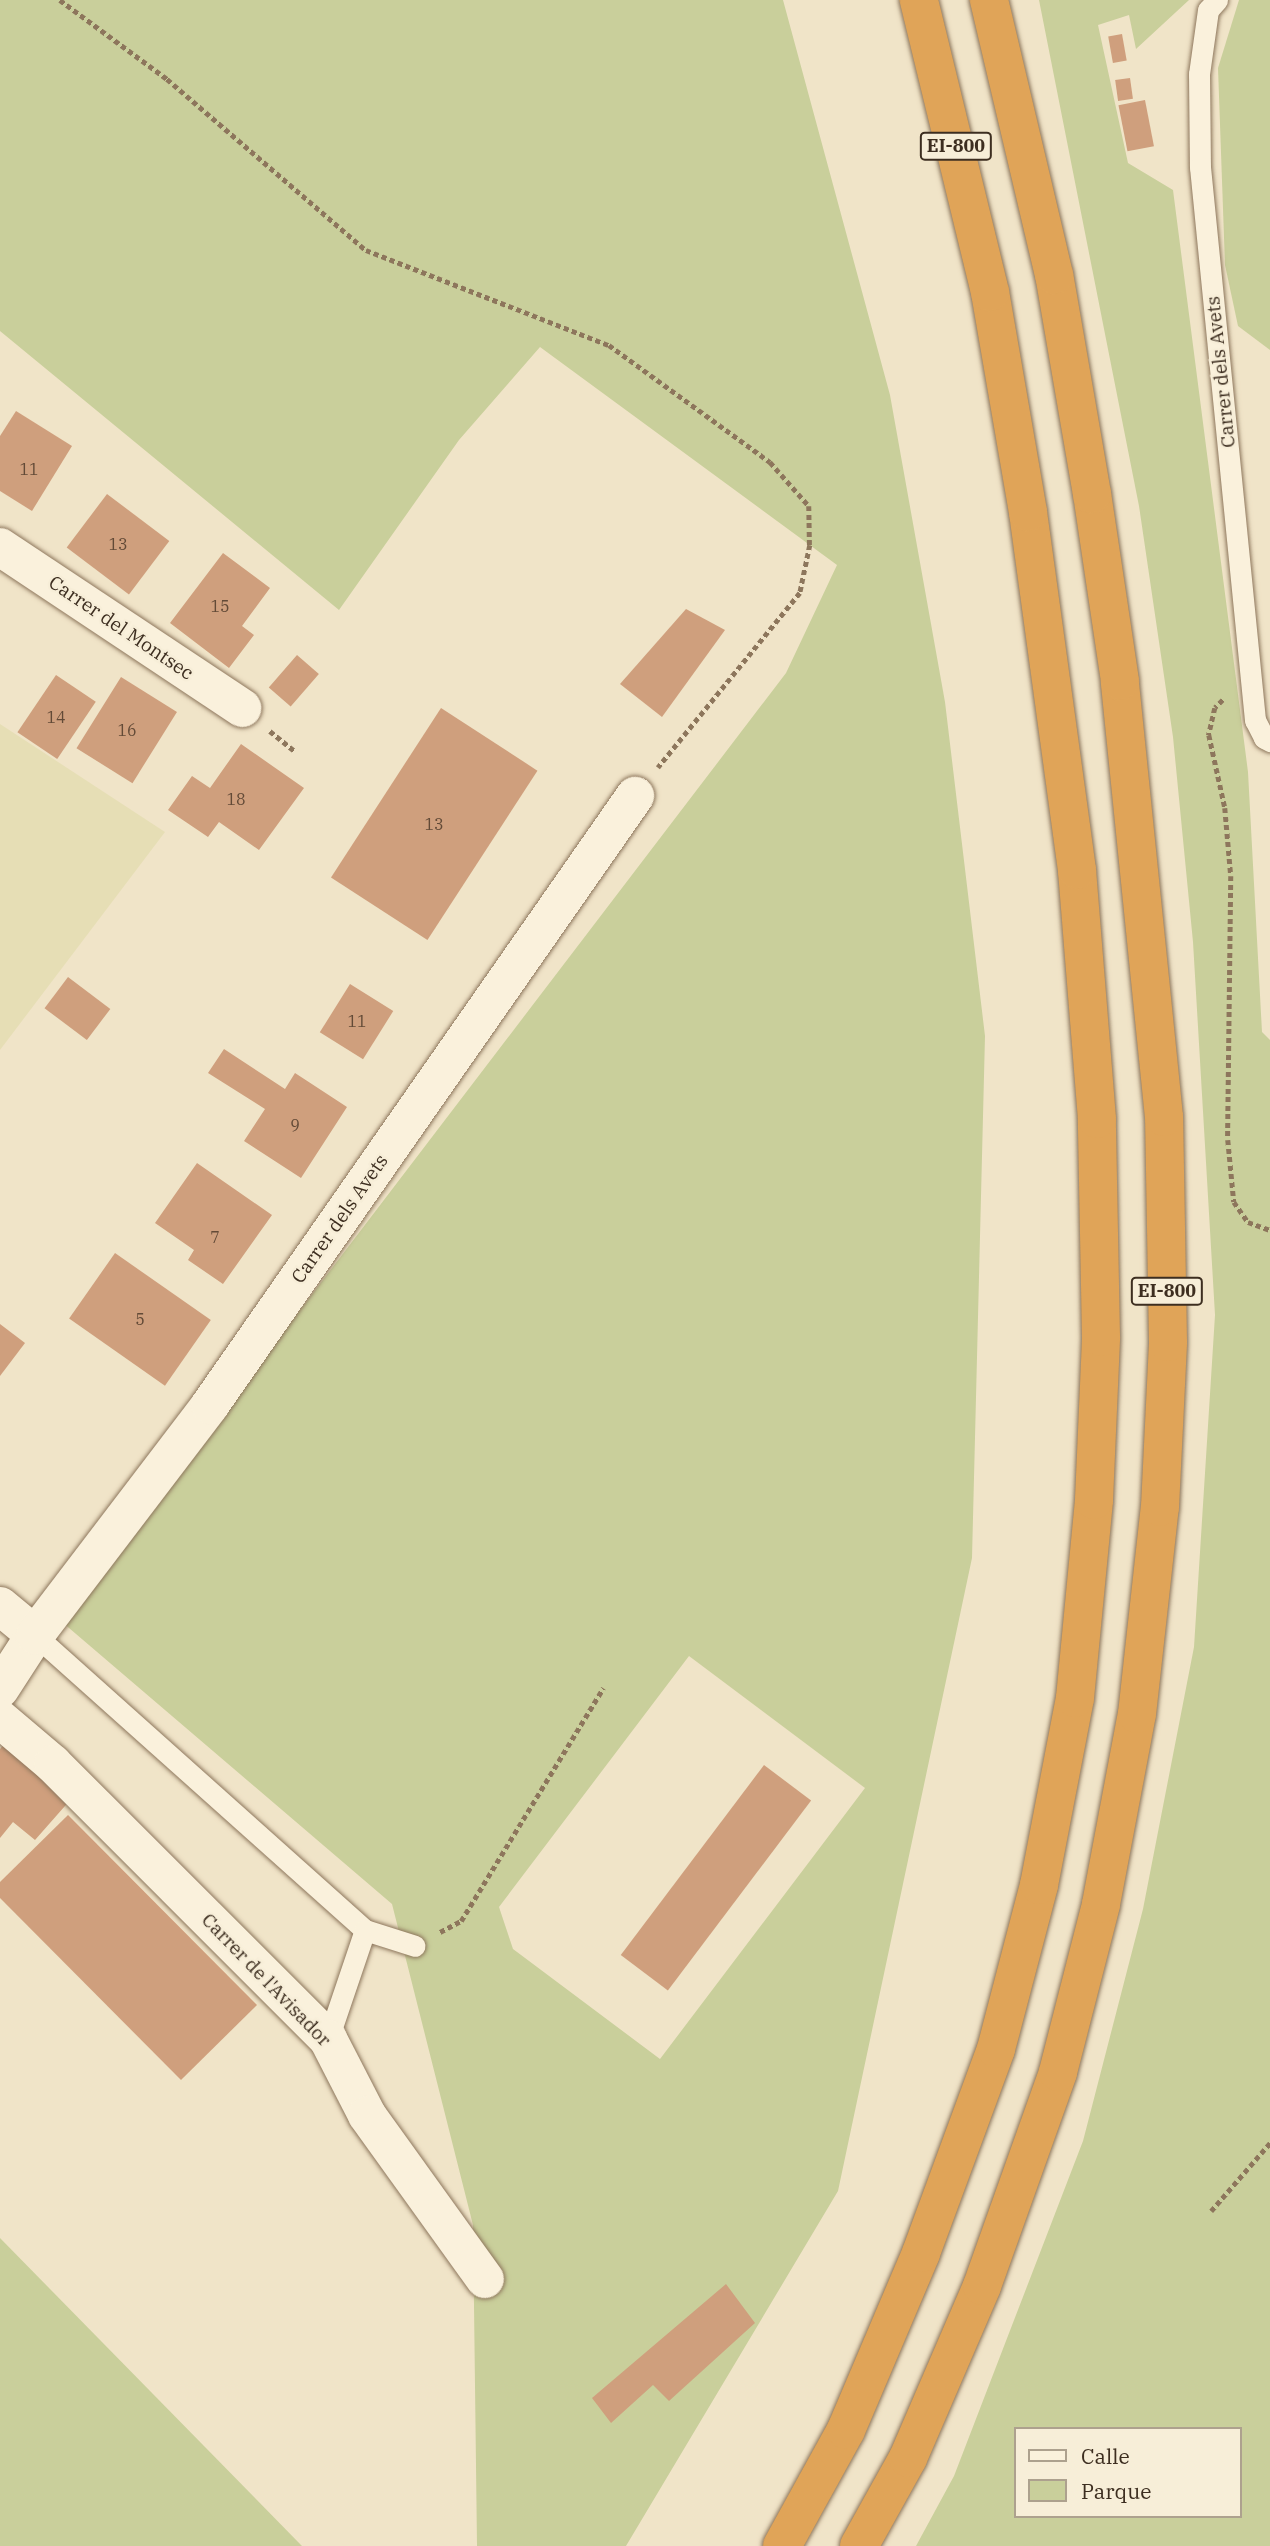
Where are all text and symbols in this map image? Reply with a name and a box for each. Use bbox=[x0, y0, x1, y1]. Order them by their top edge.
road number: EI-800 bbox=[919, 132, 993, 160]
street label: Carrer dels Avets bbox=[1202, 295, 1240, 449]
house number: 11 bbox=[19, 459, 39, 479]
house number: 13 bbox=[108, 534, 128, 554]
street label: Carrer del Montsec bbox=[44, 571, 198, 685]
house number: 15 bbox=[210, 596, 230, 616]
house number: 14 bbox=[46, 707, 66, 727]
house number: 16 bbox=[117, 720, 137, 740]
house number: 18 bbox=[226, 789, 246, 809]
house number: 13 bbox=[424, 814, 444, 834]
house number: 11 bbox=[347, 1011, 367, 1031]
house number: 9 bbox=[290, 1115, 300, 1135]
street label: Carrer dels Avets bbox=[287, 1150, 393, 1288]
house number: 7 bbox=[210, 1227, 220, 1247]
road number: EI-800 bbox=[1130, 1276, 1204, 1306]
house number: 5 bbox=[135, 1309, 145, 1329]
street label: Carrer de l'Avisador bbox=[197, 1909, 335, 2051]
legend bbox=[1014, 2427, 1242, 2518]
text: Calle bbox=[1081, 2442, 1130, 2470]
text: Parque bbox=[1081, 2477, 1151, 2505]

